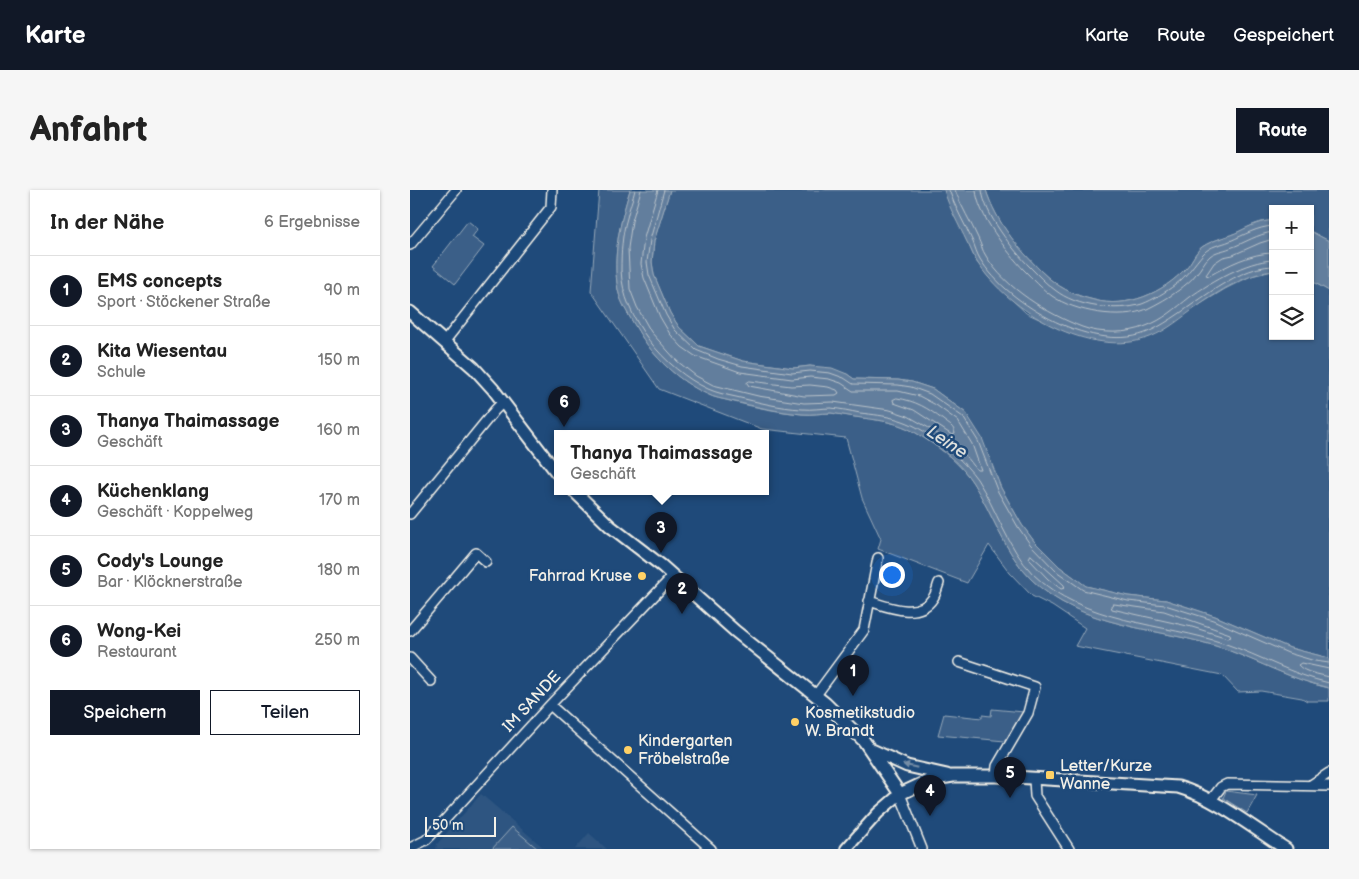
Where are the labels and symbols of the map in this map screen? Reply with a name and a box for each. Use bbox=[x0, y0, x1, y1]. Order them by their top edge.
pin: 6 bbox=[548, 386, 580, 427]
water label: Leine bbox=[923, 421, 971, 463]
pin: 3 bbox=[645, 512, 677, 553]
your location bbox=[879, 562, 905, 588]
place label: Fahrrad Kruse bbox=[529, 567, 633, 586]
marker: Fahrrad Kruse bbox=[636, 570, 648, 582]
pin: 2 bbox=[666, 573, 698, 614]
pin: 1 bbox=[837, 655, 869, 696]
street label: IM SANDE bbox=[499, 668, 565, 736]
place label: Kosmetikstudio W. Brandt bbox=[805, 704, 915, 741]
marker: Kosmetikstudio W. Brandt bbox=[789, 716, 801, 728]
place label: Kindergarten Fröbelstraße bbox=[638, 732, 732, 769]
marker: Kindergarten Fröbelstraße bbox=[622, 744, 634, 756]
pin: 5 bbox=[994, 757, 1026, 798]
place label: Letter/Kurze Wanne bbox=[1060, 757, 1152, 794]
one-way arrow bbox=[903, 762, 918, 770]
marker: Letter/Kurze Wanne bbox=[1044, 769, 1056, 781]
pin: 4 bbox=[914, 775, 946, 816]
scale bar bbox=[425, 814, 496, 837]

